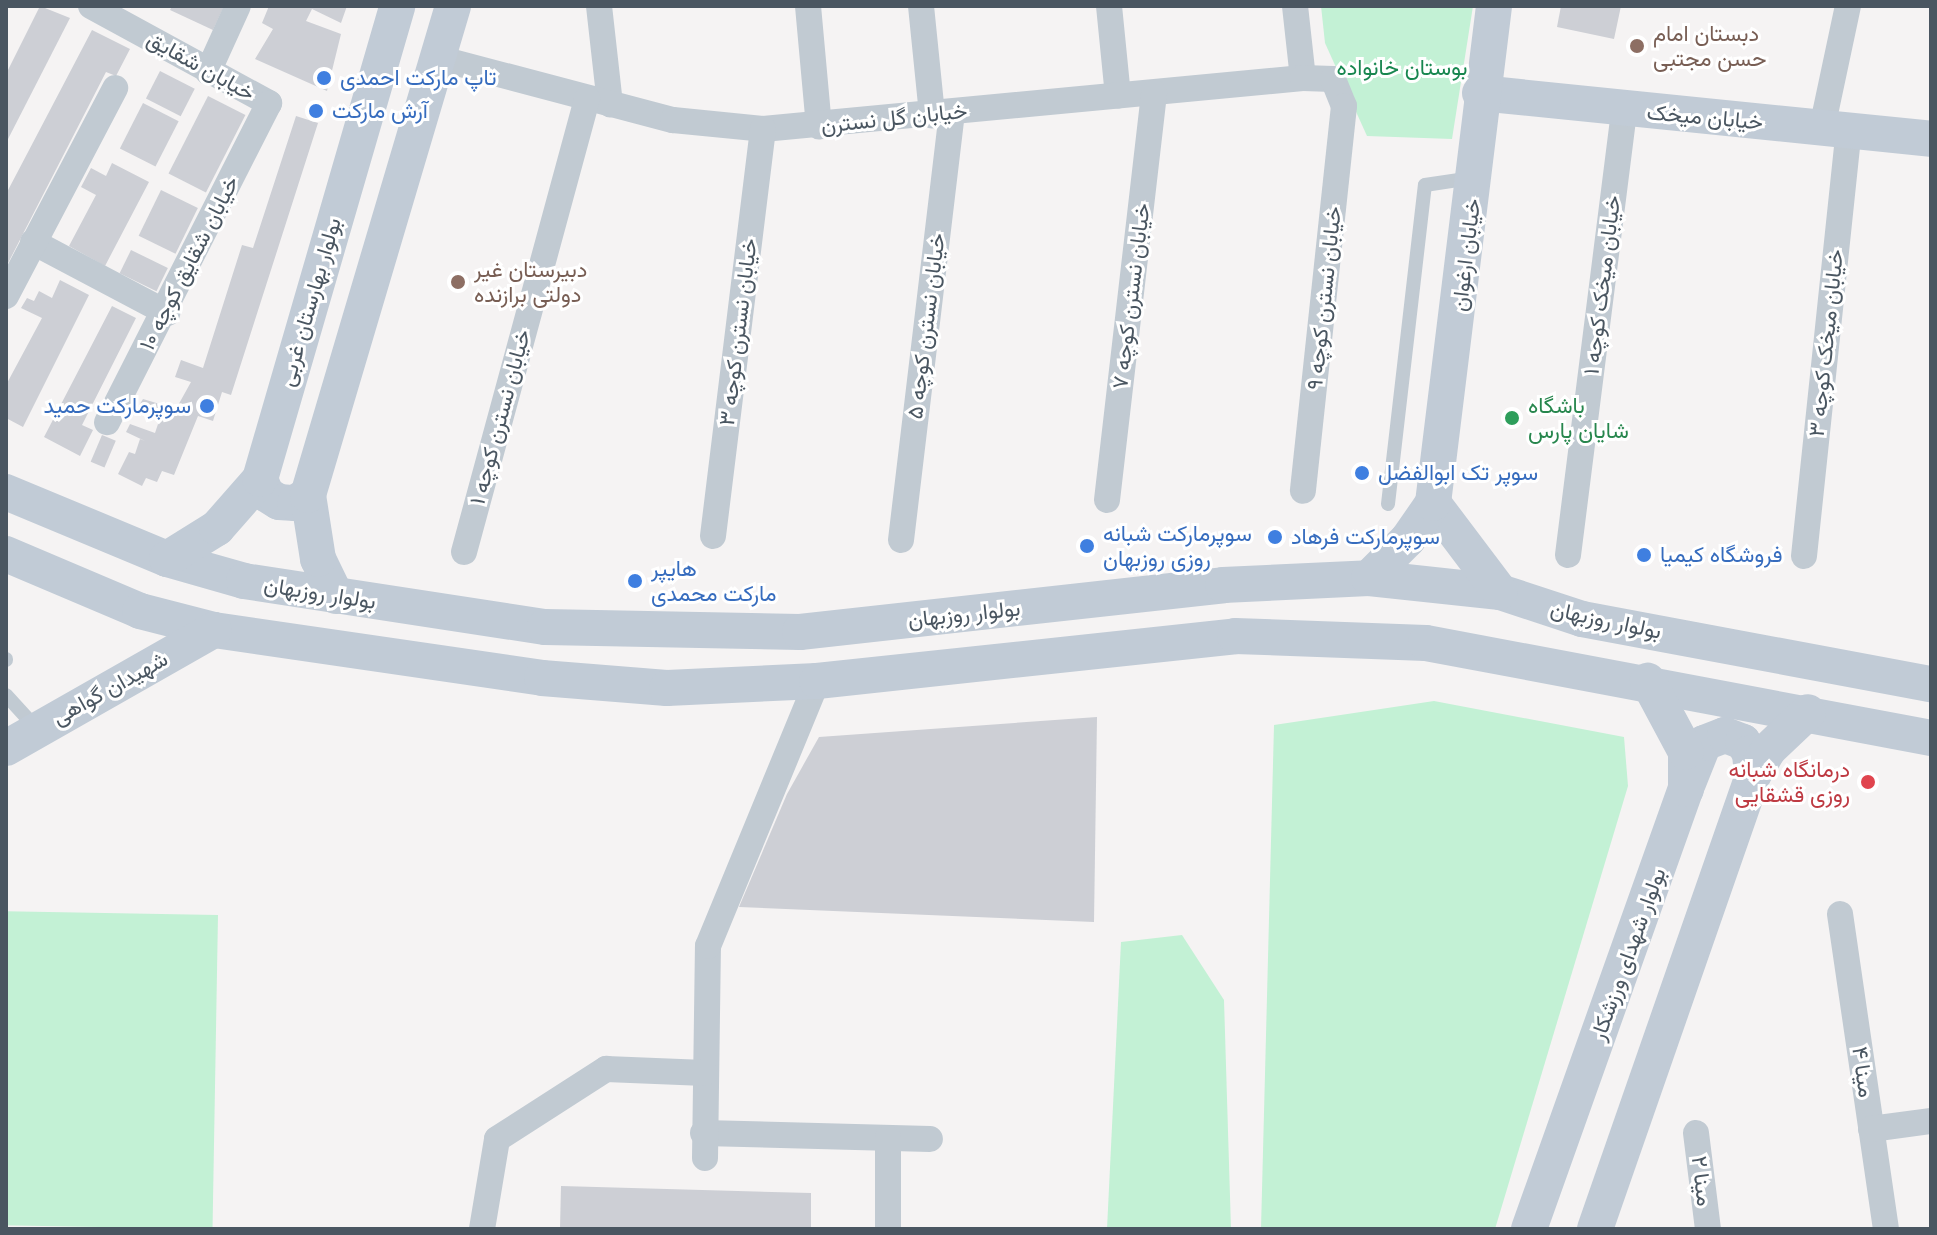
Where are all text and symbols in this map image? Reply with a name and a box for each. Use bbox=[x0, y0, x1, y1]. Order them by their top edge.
place label: دبستان امام حسن مجتبی bbox=[1653, 20, 1766, 72]
street label: خیابان شقایق bbox=[142, 26, 260, 106]
marker: دبستان امام حسن مجتبی bbox=[1628, 37, 1646, 55]
park label: بوستان خانواده bbox=[1337, 55, 1467, 81]
place label: تاپ مارکت احمدی bbox=[340, 65, 497, 91]
marker: تاپ مارکت احمدی bbox=[315, 69, 333, 87]
street label: خیابان گل نسترن bbox=[819, 97, 969, 139]
place label: آرش مارکت bbox=[332, 98, 428, 124]
street label: خیابان میخک bbox=[1646, 99, 1764, 135]
marker: آرش مارکت bbox=[307, 102, 325, 120]
street label: خیابان شقایق کوچه ۱۰ bbox=[134, 171, 244, 355]
street label: خیابان میخک کوچه ۱ bbox=[1578, 194, 1626, 376]
street label: خیابان ارغوان bbox=[1446, 197, 1486, 313]
street label: خیابان نسترن کوچه ۷ bbox=[1107, 202, 1155, 390]
street label: خیابان نسترن کوچه ۹ bbox=[1301, 205, 1347, 391]
street label: بولوار بهارستان غربی bbox=[273, 215, 347, 389]
street label: خیابان نسترن کوچه ۵ bbox=[902, 232, 950, 420]
street label: خیابان نسترن کوچه ۳ bbox=[713, 237, 763, 427]
street label: خیابان میخک کوچه ۳ bbox=[1803, 248, 1849, 438]
place label: دبیرستان غیر دولتی برازنده bbox=[474, 256, 587, 308]
marker: دبیرستان غیر دولتی برازنده bbox=[449, 273, 467, 291]
street label: خیابان نسترن کوچه ۱ bbox=[464, 326, 536, 508]
place label: باشگاه شایان پارس bbox=[1528, 392, 1629, 444]
place label: سوپرمارکت حمید bbox=[44, 393, 191, 419]
marker: سوپرمارکت حمید bbox=[198, 397, 216, 415]
marker: باشگاه شایان پارس bbox=[1503, 409, 1521, 427]
place label: سوپر تک ابوالفضل bbox=[1378, 460, 1538, 486]
marker: سوپر تک ابوالفضل bbox=[1353, 464, 1371, 482]
place label: سوپرمارکت شبانه روزی روزبهان bbox=[1103, 520, 1252, 572]
place label: سوپرمارکت فرهاد bbox=[1291, 524, 1440, 550]
marker: سوپرمارکت فرهاد bbox=[1266, 528, 1284, 546]
marker: سوپرمارکت شبانه روزی روزبهان bbox=[1078, 537, 1096, 555]
place label: فروشگاه کیمیا bbox=[1660, 542, 1782, 568]
marker: فروشگاه کیمیا bbox=[1635, 546, 1653, 564]
place label: هایپر مارکت محمدی bbox=[651, 555, 776, 606]
street label: بولوار روزبهان bbox=[262, 571, 378, 615]
marker: هایپر مارکت محمدی bbox=[626, 572, 644, 590]
street label: بولوار روزبهان bbox=[907, 595, 1021, 633]
street label: بولوار روزبهان bbox=[1548, 595, 1664, 645]
street label: شهیدان گواهی bbox=[48, 645, 172, 731]
place label: درمانگاه شبانه روزی قشقایی bbox=[1729, 756, 1850, 808]
marker: درمانگاه شبانه روزی قشقایی bbox=[1857, 771, 1879, 793]
street label: بولوار شهدای ورزشکار bbox=[1585, 864, 1671, 1044]
street label: مینا ۴ bbox=[1846, 1045, 1880, 1099]
street label: مینا ۲ bbox=[1686, 1155, 1718, 1207]

